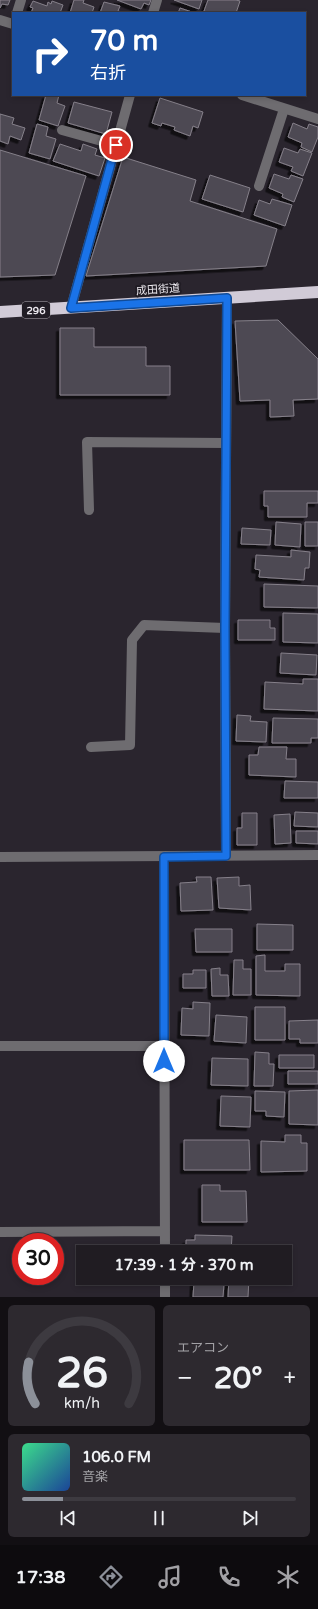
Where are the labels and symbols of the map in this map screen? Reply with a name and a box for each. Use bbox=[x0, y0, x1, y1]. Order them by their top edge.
pin bbox=[99, 128, 133, 162]
street label: 成田街道 bbox=[136, 281, 180, 298]
road number: 296 bbox=[22, 302, 50, 318]
position arrow bbox=[143, 1040, 185, 1082]
speed limit sign: 30 bbox=[12, 1233, 64, 1285]

